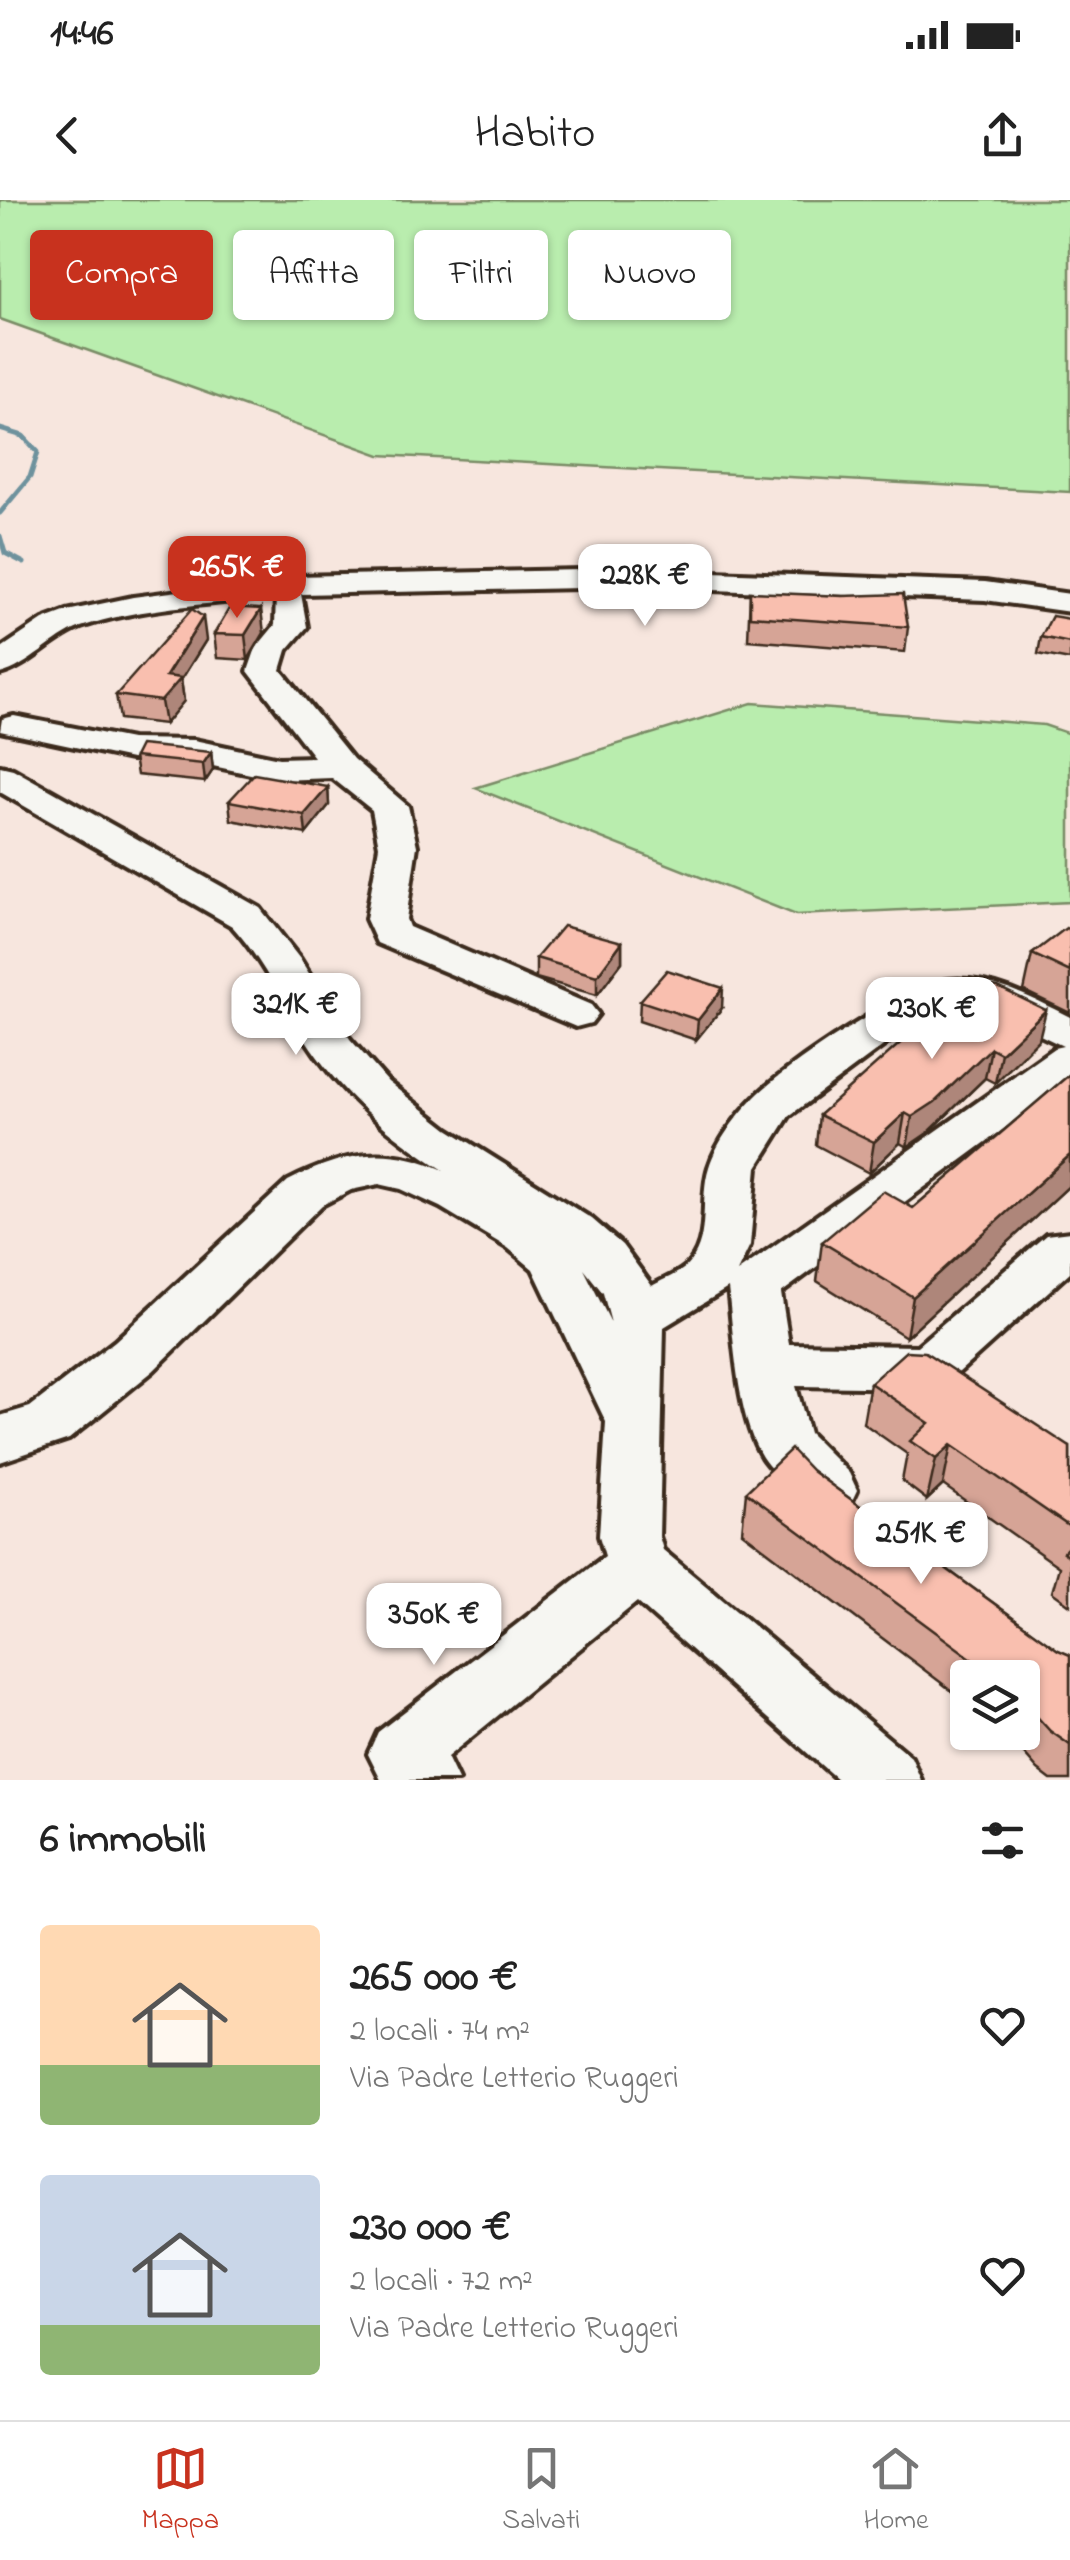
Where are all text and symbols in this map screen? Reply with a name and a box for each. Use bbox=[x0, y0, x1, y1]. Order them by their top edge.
text: 14:46 bbox=[50, 7, 113, 63]
text: Habito bbox=[475, 102, 595, 168]
icon: back bbox=[40, 108, 95, 163]
icon: share bbox=[975, 108, 1030, 163]
chip: Compra bbox=[30, 230, 213, 320]
chip: Affitta bbox=[233, 230, 394, 320]
chip: Filtri bbox=[414, 230, 548, 320]
chip: Nuovo bbox=[568, 230, 731, 320]
pin: 265K € bbox=[156, 536, 318, 621]
pin: 228K € bbox=[564, 544, 726, 629]
text: 265K € bbox=[190, 545, 284, 592]
text: 228K € bbox=[600, 553, 690, 600]
pin: 321K € bbox=[215, 973, 377, 1058]
pin: 230K € bbox=[851, 977, 1013, 1062]
text: 321K € bbox=[253, 982, 339, 1029]
text: 230K € bbox=[888, 986, 976, 1033]
pin: 251K € bbox=[840, 1502, 1002, 1587]
text: 251K € bbox=[876, 1511, 966, 1558]
pin: 350K € bbox=[353, 1583, 515, 1668]
text: 350K € bbox=[388, 1592, 480, 1639]
map controls bbox=[950, 1660, 1040, 1750]
button: layers bbox=[950, 1660, 1040, 1750]
text: 6 immobili bbox=[40, 1810, 207, 1871]
icon: filters bbox=[975, 1813, 1030, 1868]
text: 265 000 € bbox=[350, 1948, 518, 2009]
icon: home bbox=[120, 1965, 240, 2085]
icon: heart bbox=[975, 1998, 1030, 2053]
text: 2 locali · 74 m² bbox=[350, 2009, 530, 2056]
text: Via Padre Letterio Ruggeri bbox=[350, 2056, 679, 2103]
text: 230 000 € bbox=[350, 2198, 511, 2259]
icon: home bbox=[120, 2215, 240, 2335]
icon: heart bbox=[975, 2248, 1030, 2303]
text: 2 locali · 72 m² bbox=[350, 2259, 533, 2306]
text: Via Padre Letterio Ruggeri bbox=[350, 2306, 679, 2353]
tab: Mappa bbox=[142, 2441, 219, 2542]
tab: Salvati bbox=[502, 2441, 580, 2542]
tab: Home bbox=[863, 2441, 929, 2542]

